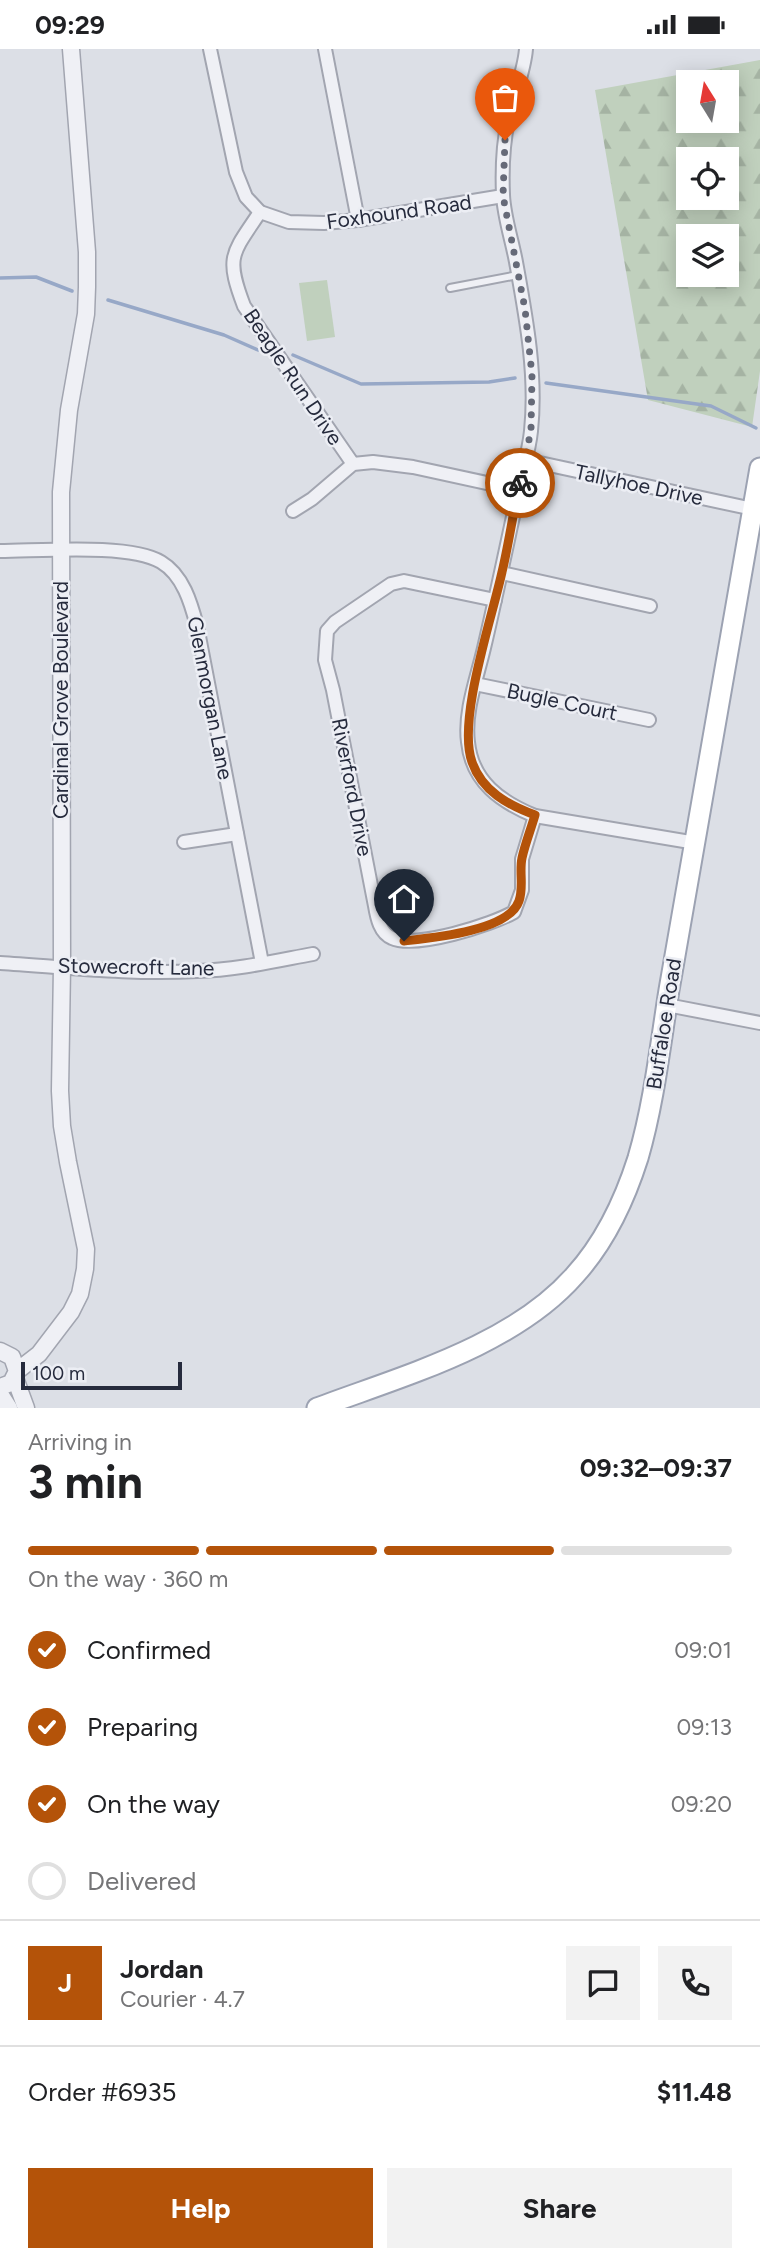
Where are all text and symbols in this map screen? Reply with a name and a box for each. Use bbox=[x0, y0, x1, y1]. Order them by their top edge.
text: 09:29 bbox=[35, 9, 105, 41]
pin bbox=[475, 68, 535, 140]
north arrow bbox=[676, 70, 738, 133]
map controls bbox=[676, 70, 739, 287]
icon: bag bbox=[486, 79, 524, 117]
button: locate bbox=[676, 147, 739, 210]
street label: Foxhound Road bbox=[325, 189, 473, 234]
button: layers bbox=[676, 224, 739, 287]
street label: Beagle Run Drive bbox=[239, 304, 348, 450]
courier bbox=[485, 448, 555, 518]
street label: Tallyhoe Drive bbox=[573, 459, 705, 510]
icon: bike bbox=[501, 464, 539, 502]
street label: Cardinal Grove Boulevard bbox=[48, 581, 73, 819]
street label: Glenmorgan Lane bbox=[182, 614, 239, 782]
street label: Bugle Court bbox=[505, 678, 620, 725]
street label: Riverford Drive bbox=[327, 716, 378, 858]
pin bbox=[374, 869, 434, 941]
icon: home bbox=[385, 880, 423, 918]
street label: Stowecroft Lane bbox=[57, 953, 215, 980]
street label: Buffaloe Road bbox=[641, 957, 686, 1091]
scale bar bbox=[21, 1359, 182, 1391]
text: 100 m bbox=[32, 1362, 85, 1385]
text: Arriving in bbox=[28, 1428, 132, 1456]
text: 09:32–09:37 bbox=[580, 1452, 732, 1484]
text: 3 min bbox=[28, 1454, 143, 1510]
text: On the way · 360 m bbox=[28, 1565, 228, 1593]
icon: check bbox=[28, 1631, 66, 1669]
text: Confirmed bbox=[87, 1634, 211, 1666]
text: 09:01 bbox=[674, 1636, 732, 1664]
icon: check bbox=[28, 1708, 66, 1746]
text: Preparing bbox=[87, 1711, 198, 1743]
text: 09:13 bbox=[676, 1713, 732, 1741]
icon: check bbox=[28, 1785, 66, 1823]
text: On the way bbox=[87, 1788, 220, 1820]
text: 09:20 bbox=[671, 1790, 732, 1818]
text: Delivered bbox=[87, 1865, 196, 1897]
button: chat bbox=[566, 1946, 640, 2020]
button: phone bbox=[658, 1946, 732, 2020]
text: Jordan bbox=[120, 1953, 203, 1985]
text: J bbox=[58, 1967, 72, 1999]
text: Courier · 4.7 bbox=[120, 1985, 245, 2013]
text: Order #6935 bbox=[28, 2076, 177, 2108]
text: $11.48 bbox=[657, 2076, 732, 2108]
button: Help bbox=[28, 2168, 373, 2248]
button: Share bbox=[387, 2168, 732, 2248]

